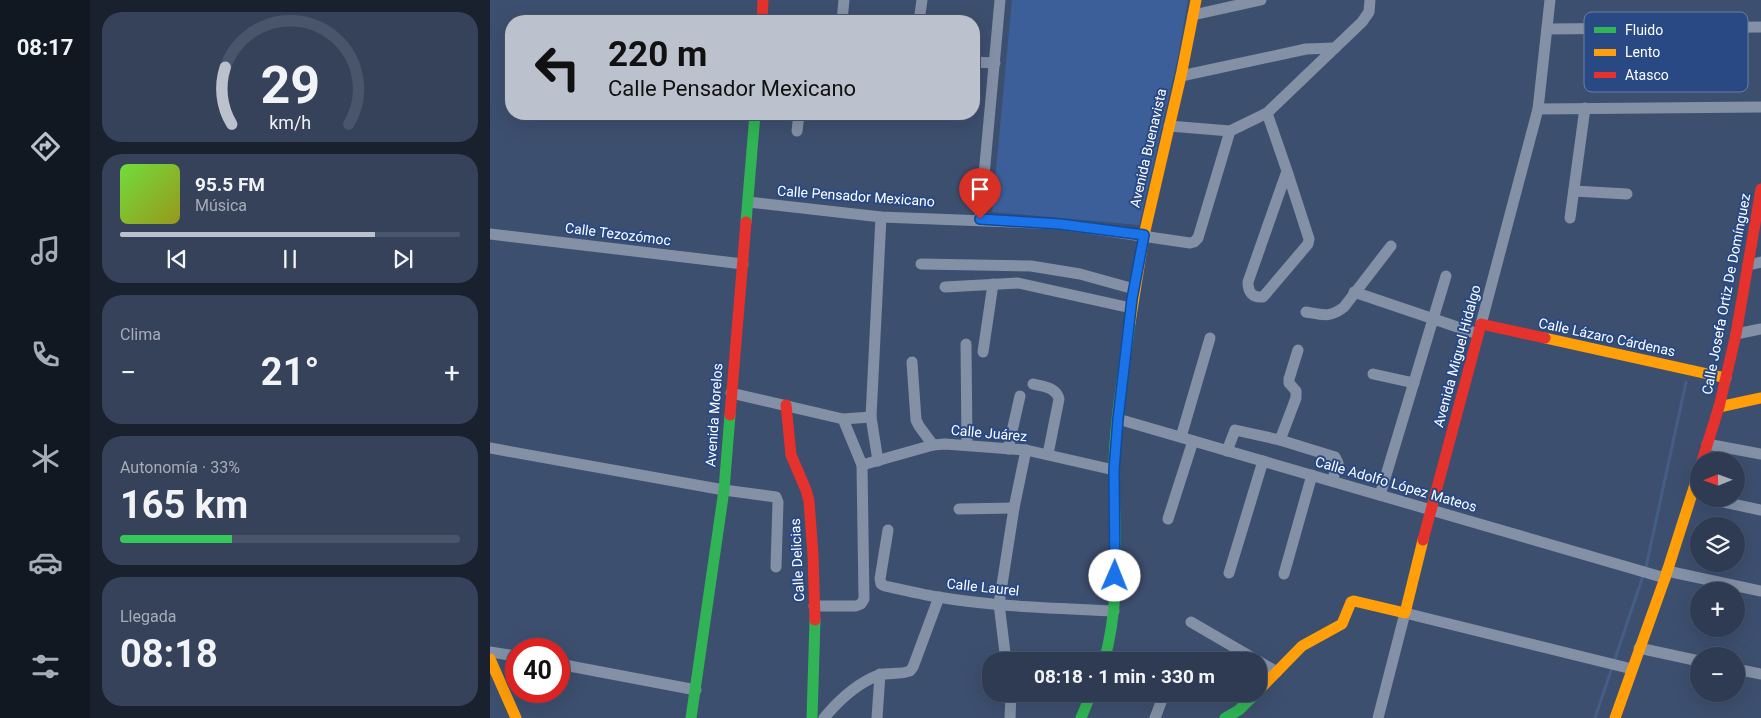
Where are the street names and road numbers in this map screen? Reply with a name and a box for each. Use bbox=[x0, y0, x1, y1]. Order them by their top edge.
street label: Avenida Buenavista bbox=[1127, 87, 1169, 209]
street label: Calle Pensador Mexicano bbox=[777, 183, 935, 209]
street label: Calle Josefa Ortiz De Domínguez bbox=[1699, 192, 1753, 396]
street label: Calle Tezozómoc bbox=[564, 220, 672, 248]
street label: Avenida Miguel Hidalgo bbox=[1430, 283, 1484, 429]
street label: Calle Lázaro Cárdenas bbox=[1537, 315, 1677, 359]
street label: Avenida Morelos bbox=[702, 363, 726, 467]
street label: Calle Juárez bbox=[950, 422, 1028, 444]
street label: Calle Adolfo López Mateos bbox=[1313, 453, 1479, 515]
street label: Calle Delicias bbox=[787, 518, 807, 602]
street label: Calle Laurel bbox=[946, 575, 1020, 599]

